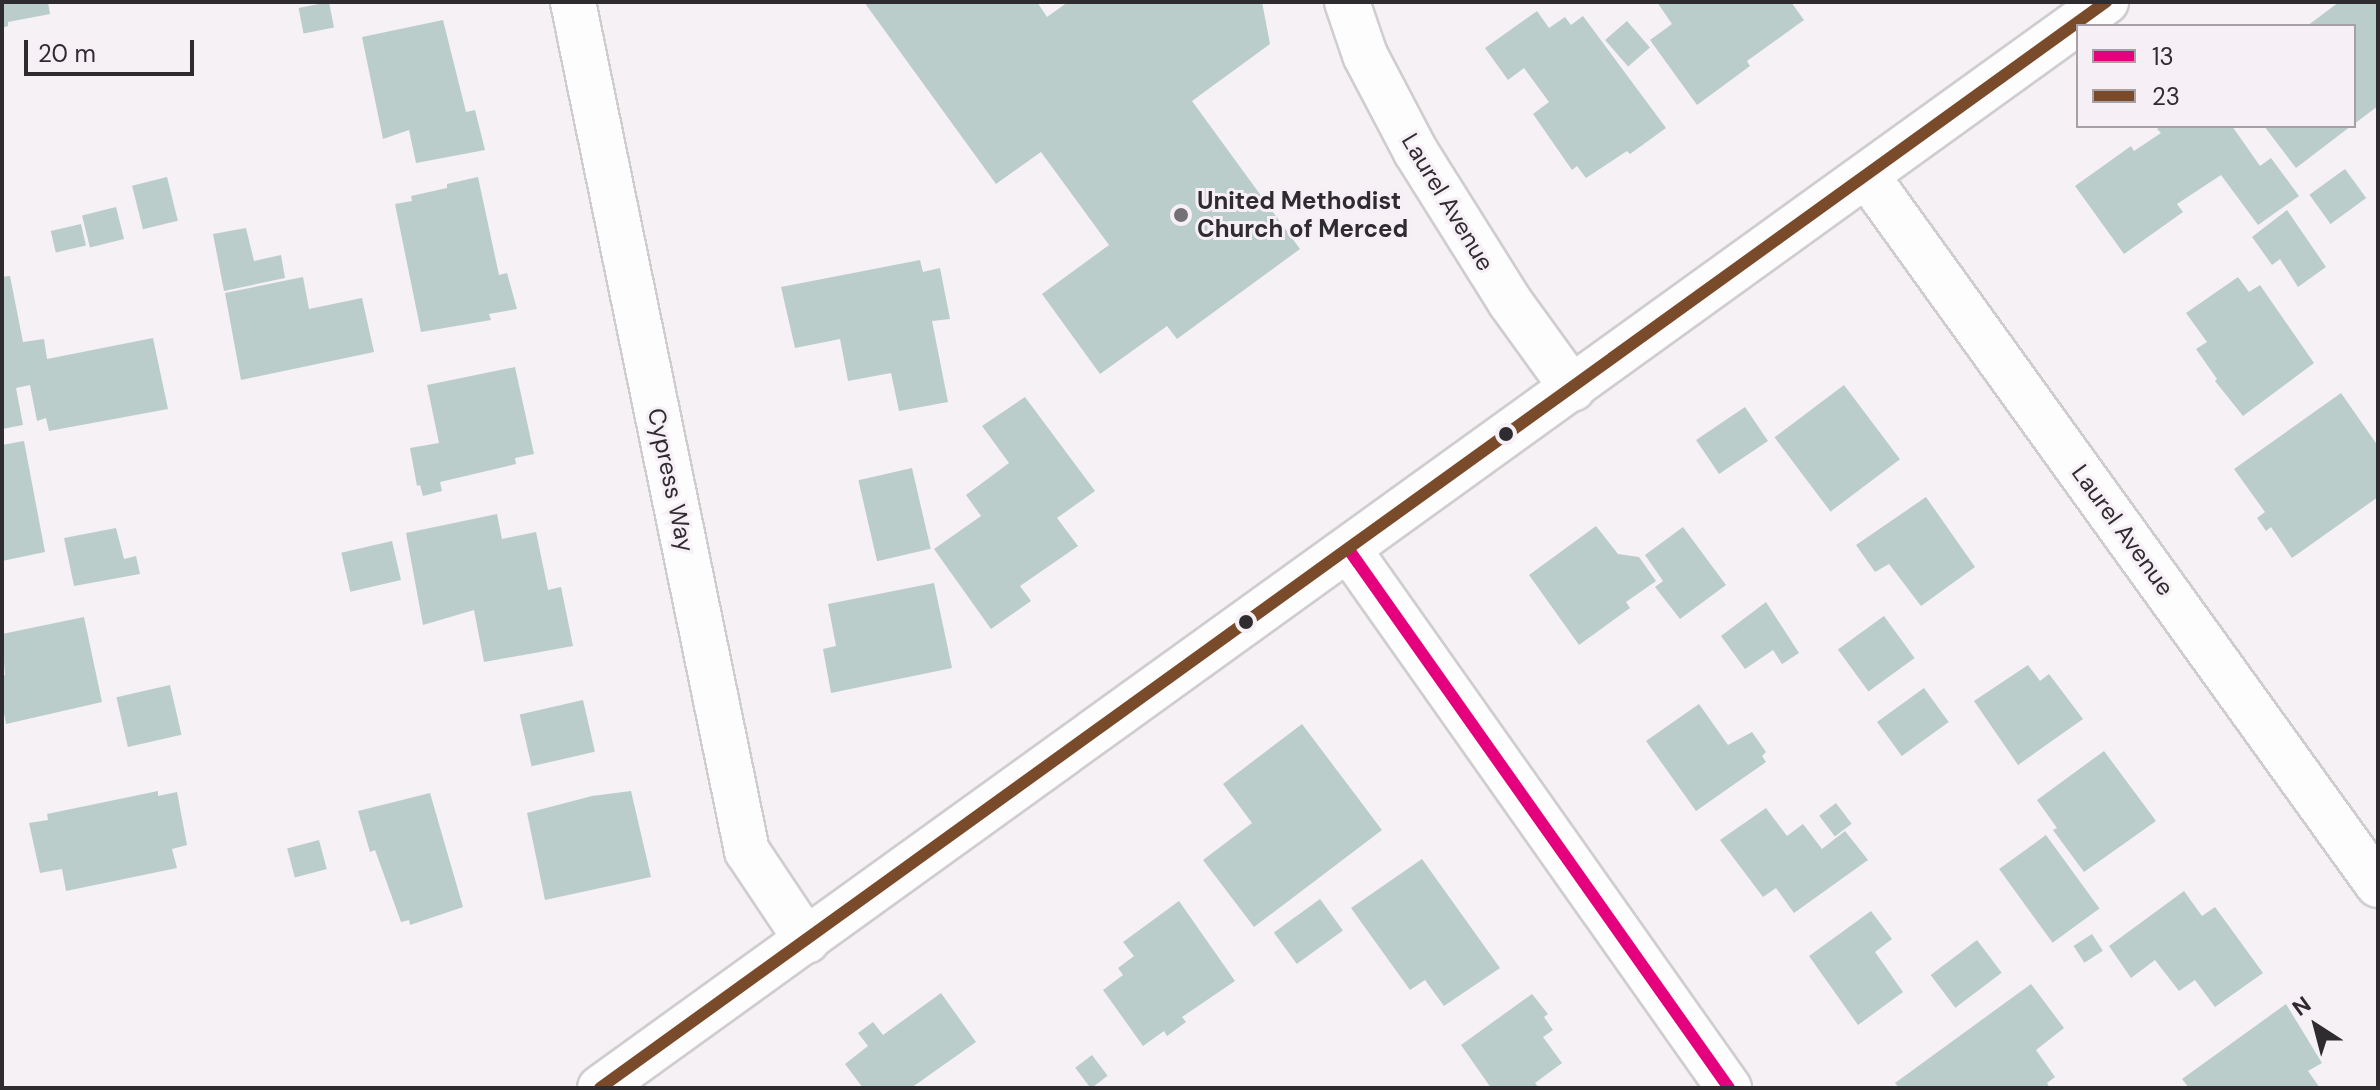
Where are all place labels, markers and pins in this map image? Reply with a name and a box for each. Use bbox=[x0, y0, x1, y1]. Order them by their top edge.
place label: United Methodist Church of Merced bbox=[1197, 187, 1408, 243]
marker: United Methodist Church of Merced bbox=[1172, 206, 1190, 224]
unlabelled marker bbox=[1498, 426, 1514, 442]
unlabelled marker bbox=[1238, 614, 1254, 630]

